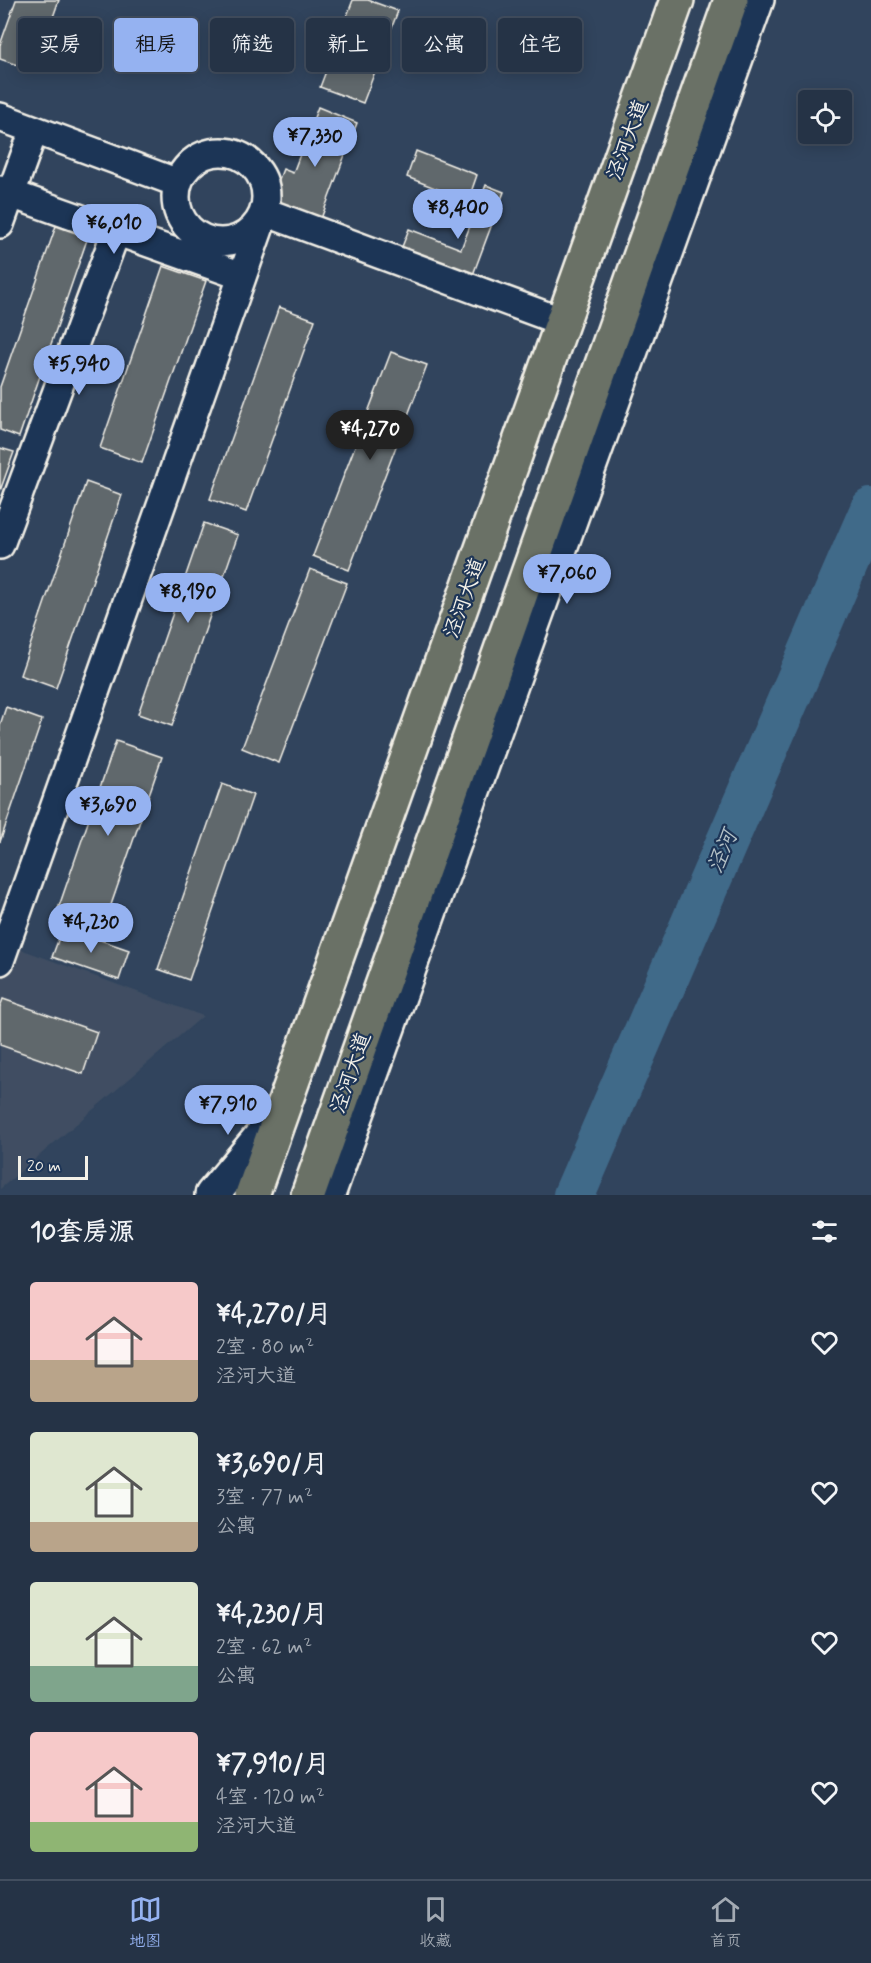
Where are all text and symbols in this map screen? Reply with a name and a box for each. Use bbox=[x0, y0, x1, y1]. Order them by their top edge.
chip: 买房 bbox=[18, 18, 102, 72]
chip: 租房 bbox=[114, 18, 198, 72]
chip: 筛选 bbox=[210, 18, 294, 72]
chip: 新上 bbox=[306, 18, 390, 72]
chip: 公寓 bbox=[402, 18, 486, 72]
chip: 住宅 bbox=[498, 18, 582, 72]
map controls bbox=[798, 90, 852, 144]
button: locate bbox=[798, 90, 852, 144]
street label: 泾河大道 bbox=[600, 96, 656, 184]
pin: ¥7,330 bbox=[266, 117, 364, 168]
text: ¥7,330 bbox=[287, 123, 343, 150]
pin: ¥8,400 bbox=[409, 189, 507, 240]
text: ¥8,400 bbox=[427, 195, 489, 222]
pin: ¥6,010 bbox=[65, 204, 163, 255]
text: ¥6,010 bbox=[86, 210, 142, 237]
pin: ¥5,940 bbox=[30, 345, 128, 396]
text: ¥5,940 bbox=[48, 351, 110, 378]
pin: ¥4,270 bbox=[321, 410, 419, 461]
text: ¥4,270 bbox=[340, 416, 400, 443]
street label: 泾河大道 bbox=[437, 554, 493, 642]
pin: ¥7,060 bbox=[518, 554, 616, 605]
text: ¥7,060 bbox=[537, 560, 597, 587]
pin: ¥8,190 bbox=[139, 573, 237, 624]
text: ¥8,190 bbox=[159, 579, 217, 606]
pin: ¥3,690 bbox=[59, 786, 157, 837]
text: ¥3,690 bbox=[79, 792, 137, 819]
water label: 泾河 bbox=[702, 824, 746, 878]
pin: ¥4,230 bbox=[42, 903, 140, 954]
text: ¥4,230 bbox=[62, 909, 120, 936]
street label: 泾河大道 bbox=[324, 1029, 378, 1117]
pin: ¥7,910 bbox=[179, 1085, 277, 1136]
text: ¥7,910 bbox=[199, 1091, 257, 1118]
scale bar bbox=[18, 1153, 88, 1180]
text: 20 m bbox=[27, 1156, 61, 1177]
icon: filters bbox=[808, 1215, 841, 1248]
text: 10套房源 bbox=[30, 1216, 135, 1250]
text: ¥4,270/月 bbox=[216, 1298, 332, 1332]
icon: home bbox=[78, 1306, 150, 1378]
icon: heart bbox=[808, 1326, 841, 1359]
text: 2室 · 80 m² bbox=[216, 1334, 314, 1361]
text: 泾河大道 bbox=[216, 1363, 296, 1390]
text: ¥3,690/月 bbox=[216, 1448, 328, 1482]
icon: home bbox=[78, 1456, 150, 1528]
icon: heart bbox=[808, 1476, 841, 1509]
text: 3室 · 77 m² bbox=[216, 1484, 313, 1511]
text: 公寓 bbox=[216, 1513, 256, 1540]
text: ¥4,230/月 bbox=[216, 1598, 328, 1632]
icon: home bbox=[78, 1606, 150, 1678]
icon: heart bbox=[808, 1626, 841, 1659]
text: 2室 · 62 m² bbox=[216, 1634, 312, 1661]
text: 公寓 bbox=[216, 1663, 256, 1690]
text: ¥7,910/月 bbox=[216, 1748, 330, 1782]
icon: home bbox=[78, 1756, 150, 1828]
icon: heart bbox=[808, 1776, 841, 1809]
text: 4室 · 120 m² bbox=[216, 1784, 325, 1811]
text: 泾河大道 bbox=[216, 1813, 296, 1840]
tab: 地图 bbox=[129, 1893, 162, 1952]
tab: 收藏 bbox=[419, 1893, 452, 1952]
tab: 首页 bbox=[709, 1893, 742, 1952]

